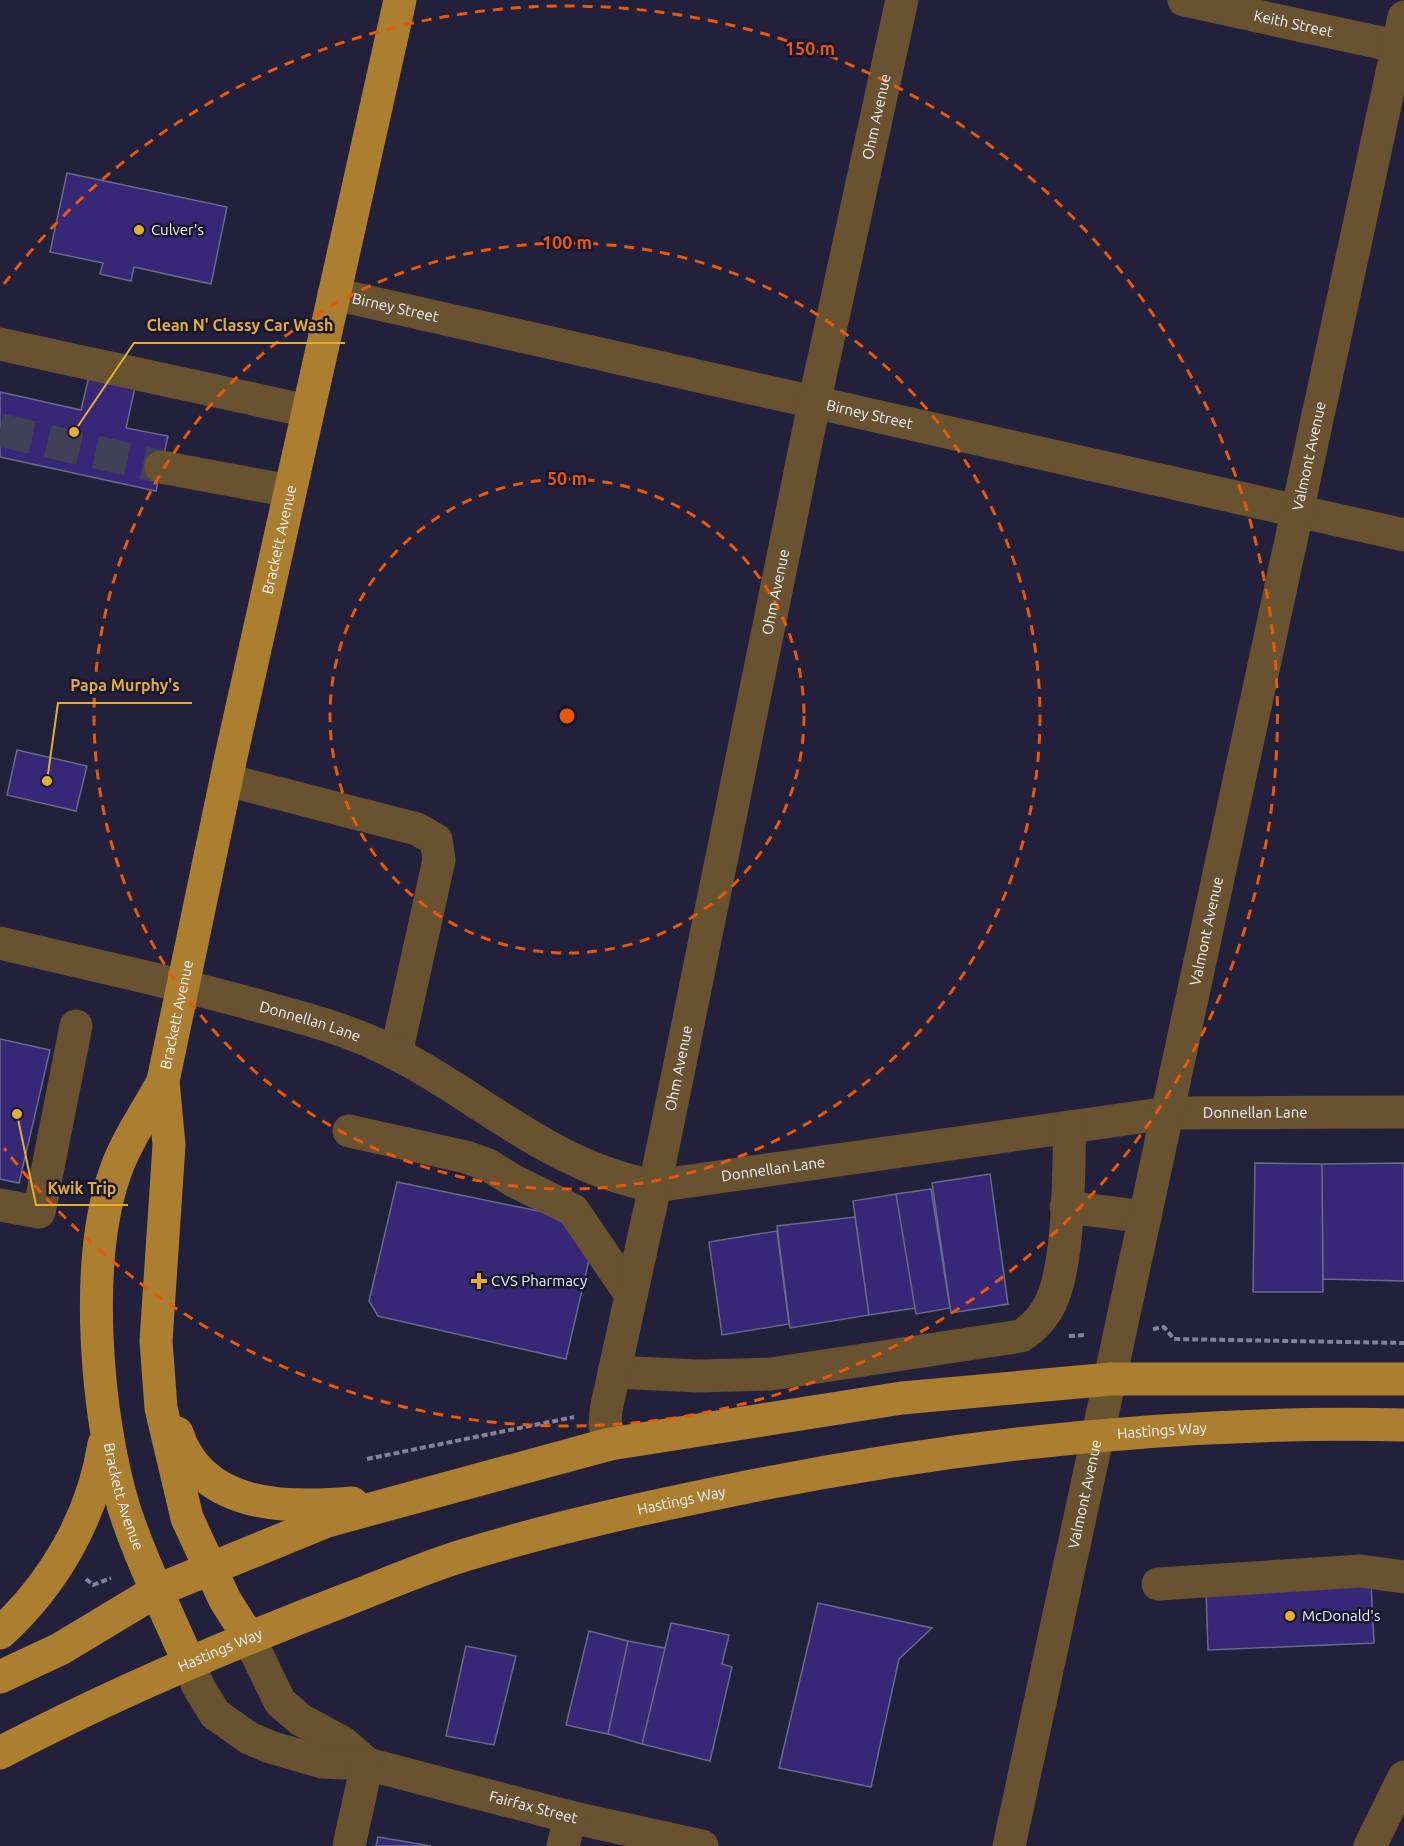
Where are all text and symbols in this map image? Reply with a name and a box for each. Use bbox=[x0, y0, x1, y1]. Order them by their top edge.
street label: Keith Street bbox=[1252, 6, 1335, 40]
text: 150 m bbox=[785, 38, 835, 58]
street label: Ohm Avenue bbox=[859, 72, 894, 161]
place label: Culver's bbox=[151, 221, 204, 238]
marker: Culver's bbox=[132, 223, 146, 237]
text: 100 m bbox=[542, 232, 592, 252]
street label: Birney Street bbox=[351, 289, 441, 325]
callout: Clean N' Classy Car Wash bbox=[134, 309, 345, 343]
text: Clean N' Classy Car Wash bbox=[147, 316, 333, 334]
street label: Birney Street bbox=[825, 396, 915, 432]
street label: Valmont Avenue bbox=[1289, 400, 1329, 512]
text: 50 m bbox=[547, 468, 587, 488]
street label: Brackett Avenue bbox=[259, 483, 299, 596]
street label: Ohm Avenue bbox=[758, 548, 792, 636]
callout: Papa Murphy's bbox=[58, 669, 192, 703]
text: Papa Murphy's bbox=[70, 676, 180, 694]
centre of rings bbox=[557, 706, 577, 726]
street label: Valmont Avenue bbox=[1186, 875, 1226, 987]
street label: Brackett Avenue bbox=[157, 958, 196, 1071]
street label: Donnellan Lane bbox=[258, 998, 363, 1045]
street label: Ohm Avenue bbox=[661, 1024, 695, 1113]
street label: Donnellan Lane bbox=[1203, 1103, 1308, 1121]
street label: Donnellan Lane bbox=[720, 1153, 826, 1184]
callout: Kwik Trip bbox=[36, 1171, 128, 1205]
text: Kwik Trip bbox=[48, 1179, 116, 1197]
place label: CVS Pharmacy bbox=[491, 1272, 587, 1289]
marker: CVS Pharmacy bbox=[472, 1274, 486, 1288]
street label: Hastings Way bbox=[1116, 1419, 1207, 1442]
street label: Valmont Avenue bbox=[1064, 1438, 1105, 1550]
street label: Brackett Avenue bbox=[101, 1441, 147, 1553]
street label: Hastings Way bbox=[635, 1483, 727, 1518]
place label: McDonald's bbox=[1302, 1607, 1380, 1624]
marker: McDonald's bbox=[1283, 1609, 1297, 1623]
street label: Hastings Way bbox=[175, 1625, 265, 1675]
street label: Fairfax Street bbox=[487, 1787, 579, 1826]

